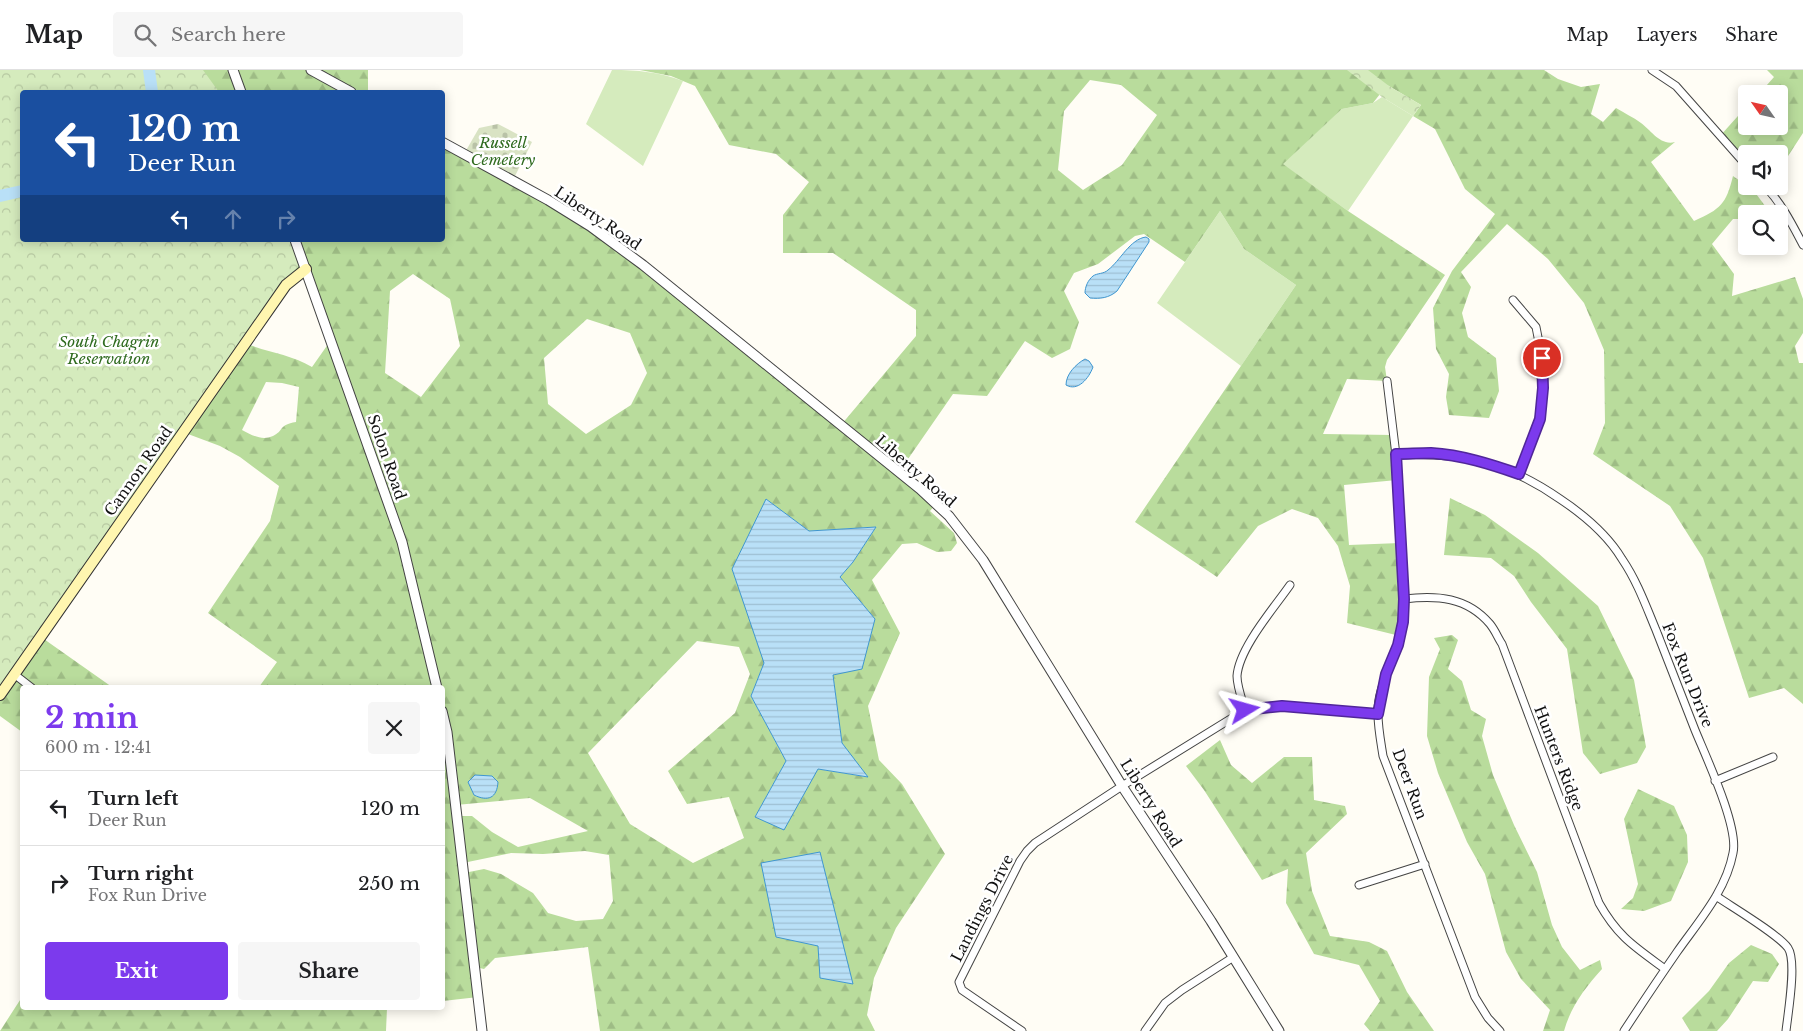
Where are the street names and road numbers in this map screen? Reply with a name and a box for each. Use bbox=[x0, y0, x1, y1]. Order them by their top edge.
street label: Liberty Road bbox=[551, 182, 645, 254]
street label: Solon Road bbox=[364, 412, 410, 502]
street label: Cannon Road bbox=[100, 422, 176, 520]
street label: Liberty Road bbox=[872, 431, 960, 511]
street label: Fox Run Drive bbox=[1658, 620, 1718, 730]
street label: Hunters Ridge bbox=[1530, 703, 1588, 813]
street label: Deer Run bbox=[1388, 746, 1432, 822]
street label: Liberty Road bbox=[1116, 755, 1186, 851]
street label: Landings Drive bbox=[947, 851, 1017, 965]

